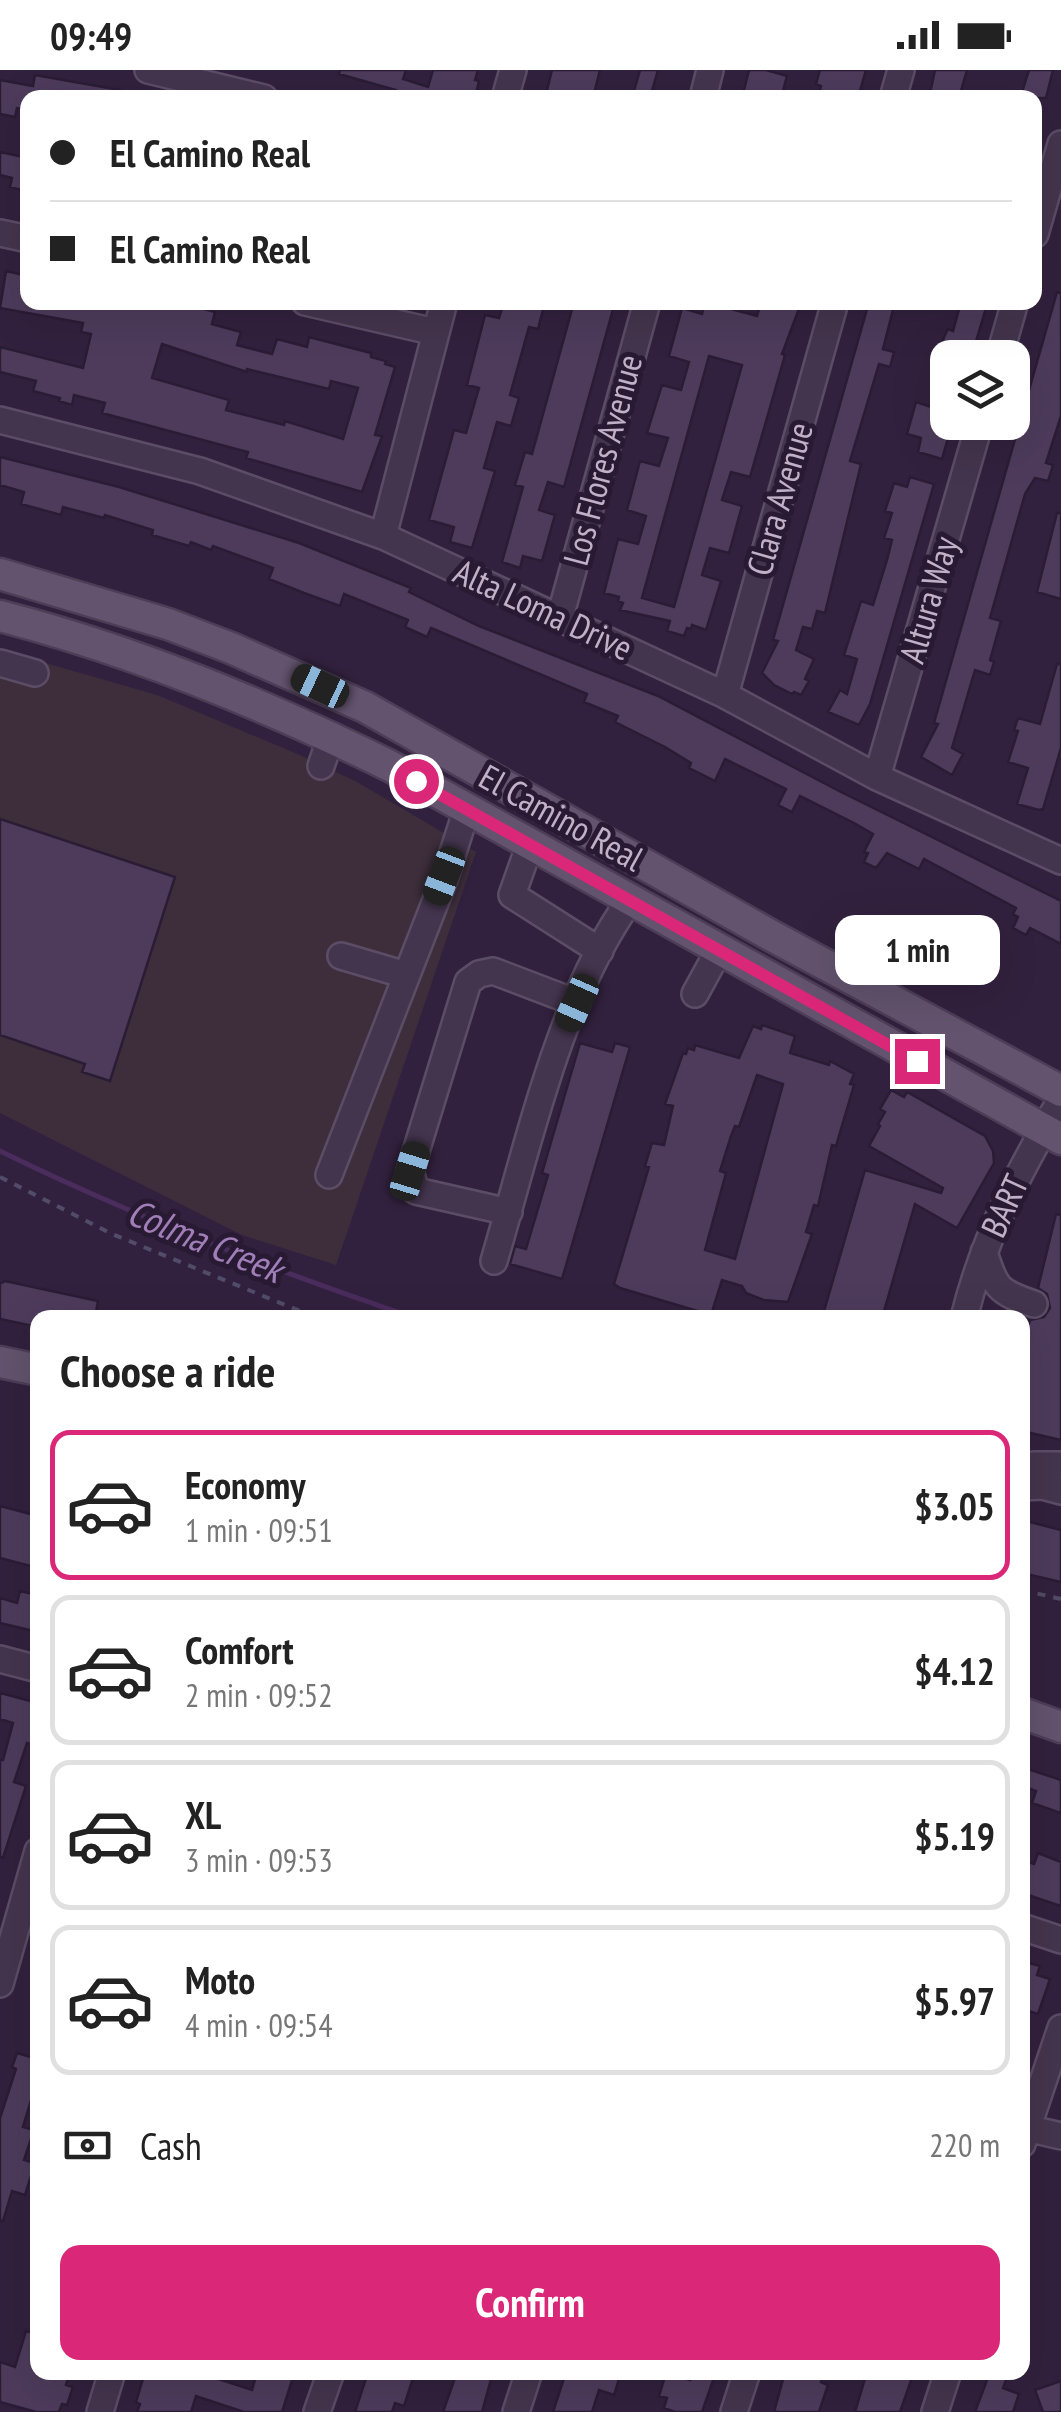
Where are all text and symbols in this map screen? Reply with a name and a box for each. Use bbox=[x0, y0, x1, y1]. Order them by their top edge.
text: 09:49 bbox=[50, 11, 132, 60]
text: El Camino Real bbox=[110, 128, 310, 177]
text: El Camino Real bbox=[110, 224, 310, 273]
map controls bbox=[930, 340, 1030, 440]
button: layers bbox=[930, 340, 1030, 440]
street label: Los Flores Avenue bbox=[552, 349, 652, 570]
street label: Clara Avenue bbox=[735, 417, 823, 580]
street label: Altura Way bbox=[888, 530, 968, 668]
street label: Alta Loma Drive bbox=[447, 548, 640, 670]
car bbox=[286, 660, 354, 712]
street label: El Camino Real bbox=[471, 753, 652, 881]
route start bbox=[394, 759, 439, 804]
car bbox=[419, 843, 469, 909]
callout: 1 min bbox=[834, 916, 1000, 986]
text: 1 min bbox=[885, 929, 950, 971]
car bbox=[551, 969, 603, 1037]
route end bbox=[895, 1039, 940, 1084]
car bbox=[387, 1138, 433, 1204]
street label: BART bbox=[970, 1167, 1039, 1244]
water label: Colma Creek bbox=[121, 1186, 294, 1294]
text: Choose a ride bbox=[60, 1341, 275, 1399]
icon: car bbox=[65, 1460, 155, 1550]
text: Economy bbox=[185, 1460, 305, 1509]
text: $3.05 bbox=[914, 1481, 995, 1530]
text: 1 min · 09:51 bbox=[185, 1509, 333, 1551]
icon: car bbox=[65, 1625, 155, 1715]
text: Comfort bbox=[185, 1625, 294, 1674]
text: $4.12 bbox=[914, 1646, 995, 1695]
text: 2 min · 09:52 bbox=[185, 1674, 333, 1716]
icon: car bbox=[65, 1790, 155, 1880]
text: XL bbox=[185, 1790, 221, 1839]
text: $5.19 bbox=[914, 1811, 995, 1860]
text: 3 min · 09:53 bbox=[185, 1839, 333, 1881]
icon: car bbox=[65, 1955, 155, 2045]
text: Moto bbox=[185, 1955, 255, 2004]
text: $5.97 bbox=[914, 1976, 995, 2025]
text: 4 min · 09:54 bbox=[185, 2004, 333, 2046]
icon: cash bbox=[60, 2118, 115, 2173]
text: Cash bbox=[140, 2121, 202, 2170]
text: 220 m bbox=[929, 2124, 1000, 2166]
button: Confirm bbox=[60, 2245, 1000, 2360]

